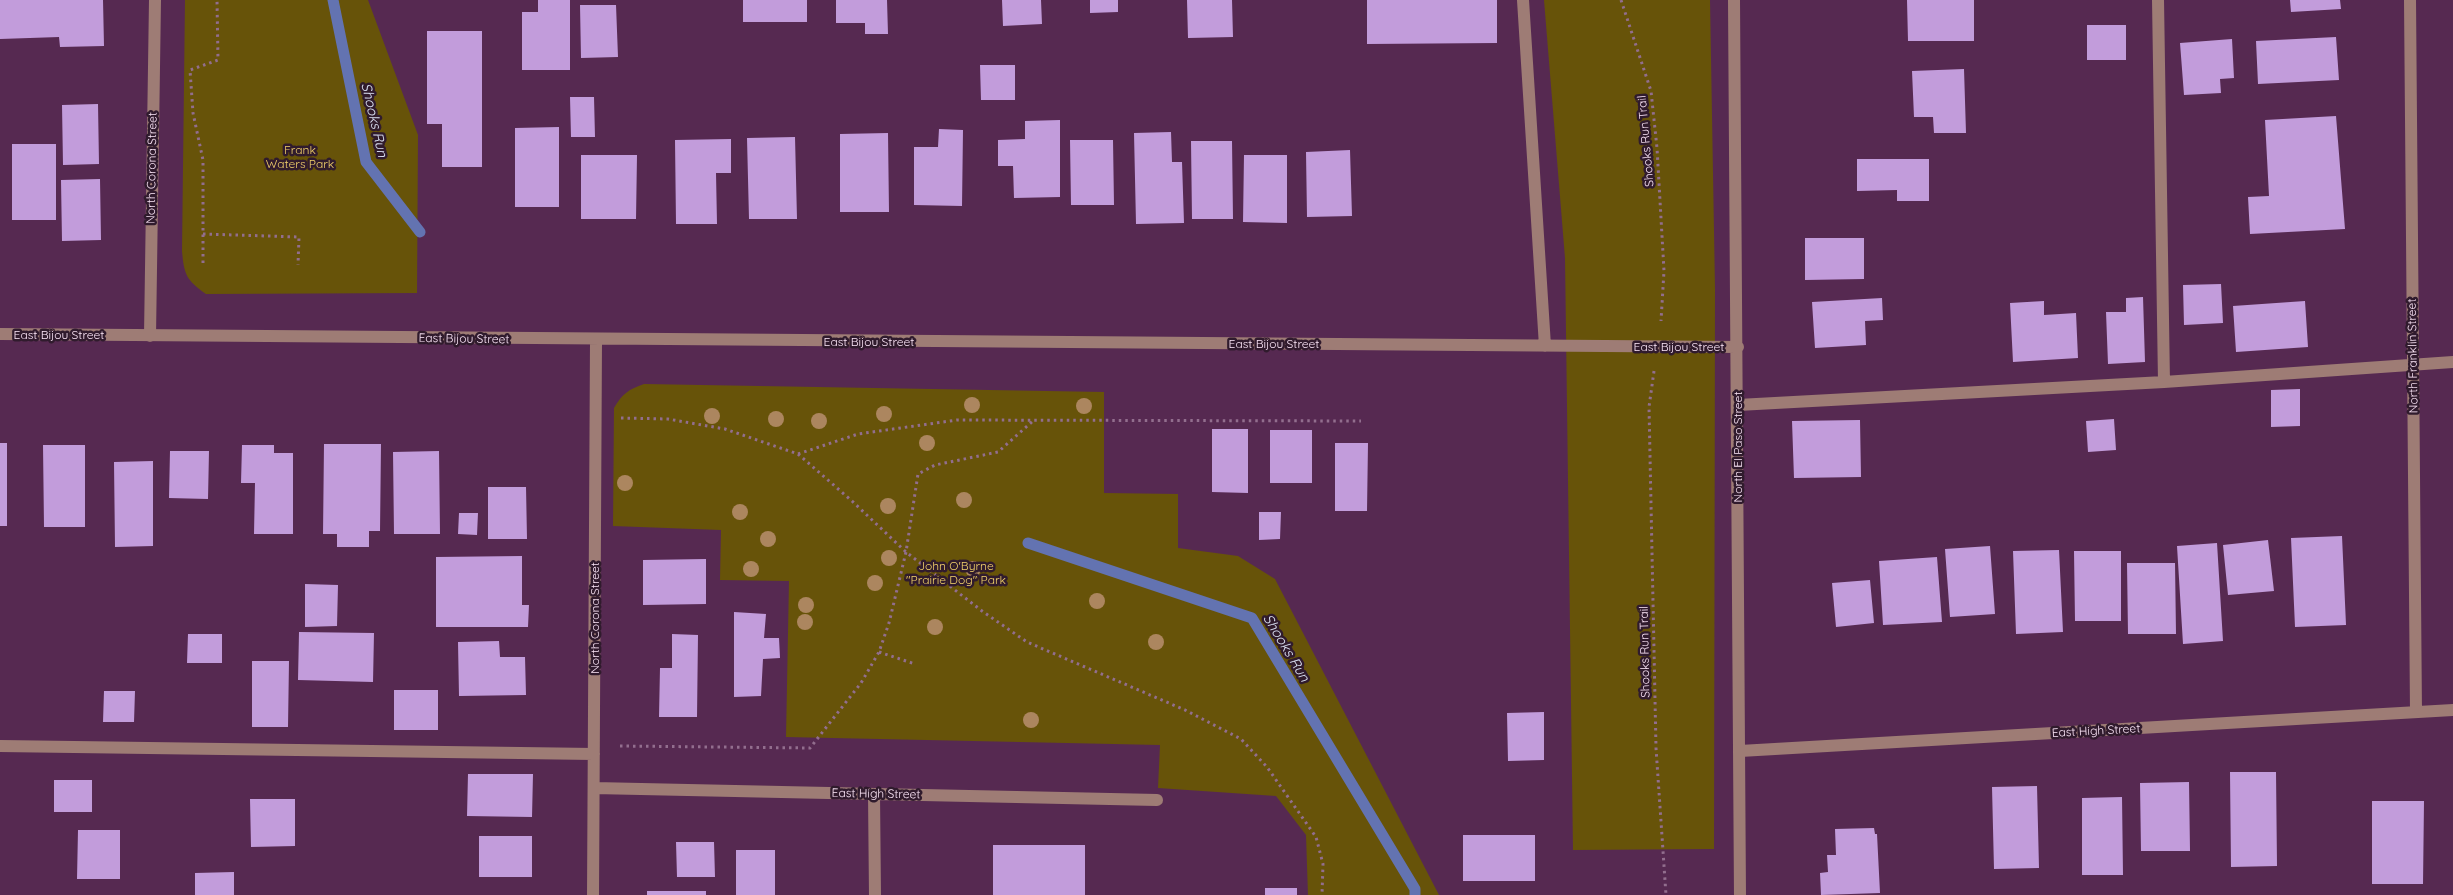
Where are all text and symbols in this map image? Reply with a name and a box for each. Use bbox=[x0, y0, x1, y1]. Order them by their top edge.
water label: Shooks Run bbox=[357, 81, 391, 159]
street label: Shooks Run Trail bbox=[1635, 95, 1657, 187]
street label: North Corona Street bbox=[144, 112, 160, 224]
park label: Frank Waters Park bbox=[266, 143, 334, 171]
street label: North Franklin Street bbox=[2405, 298, 2421, 414]
street label: East Bijou Street bbox=[14, 328, 104, 342]
street label: East Bijou Street bbox=[418, 331, 510, 347]
street label: East Bijou Street bbox=[824, 335, 914, 349]
street label: East Bijou Street bbox=[1229, 337, 1319, 351]
street label: East Bijou Street bbox=[1634, 340, 1724, 354]
street label: North El Paso Street bbox=[1731, 392, 1745, 502]
park label: John O'Byrne "Prairie Dog" Park bbox=[906, 559, 1006, 587]
street label: North Corona Street bbox=[588, 562, 602, 674]
street label: Shooks Run Trail bbox=[1637, 606, 1653, 698]
water label: Shooks Run bbox=[1259, 611, 1313, 685]
street label: East High Street bbox=[2051, 721, 2141, 741]
street label: East High Street bbox=[832, 786, 920, 802]

